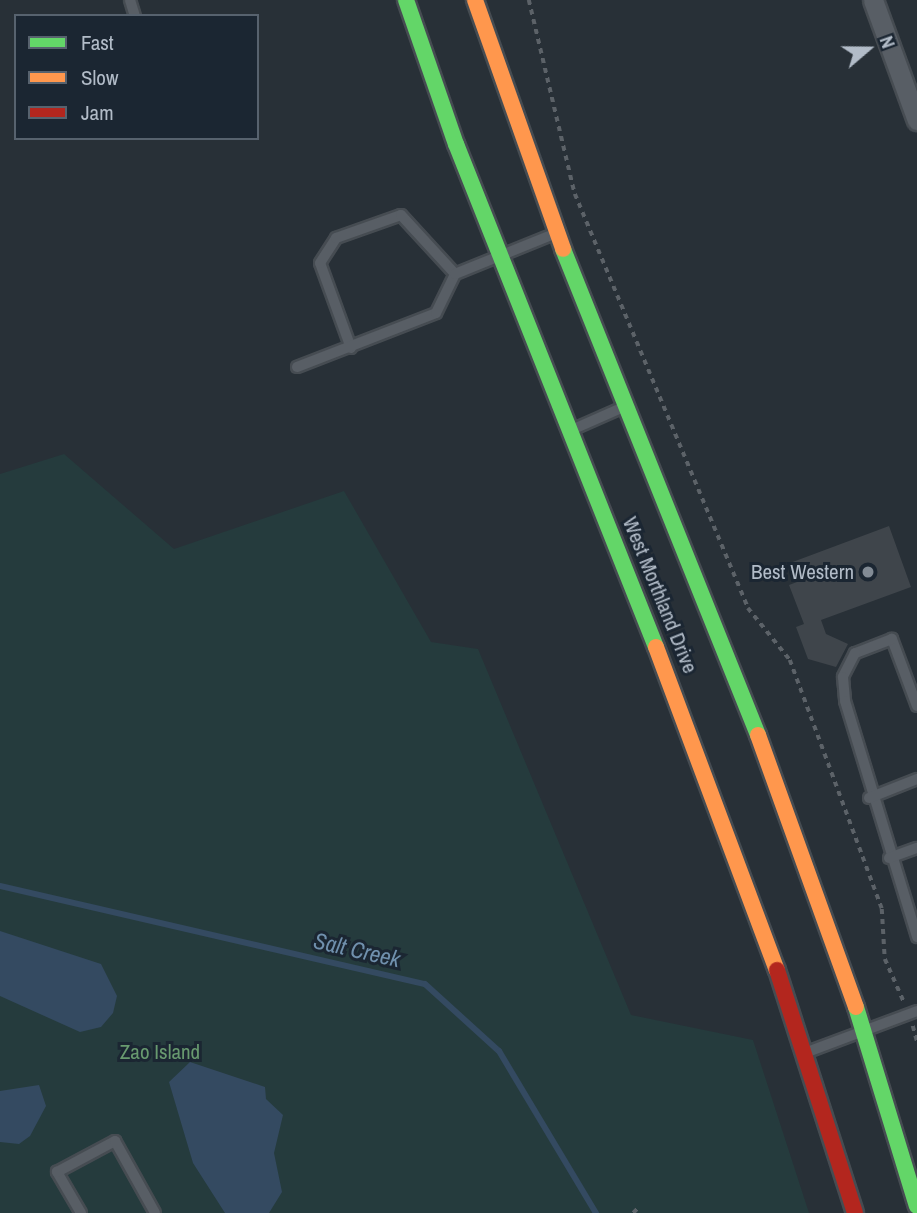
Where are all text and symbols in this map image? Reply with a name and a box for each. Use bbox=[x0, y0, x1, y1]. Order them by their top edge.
legend bbox=[14, 14, 259, 140]
north arrow bbox=[833, 14, 903, 84]
text: Fast bbox=[81, 28, 114, 57]
text: N bbox=[874, 32, 902, 52]
text: Slow bbox=[81, 63, 118, 92]
text: Jam bbox=[81, 98, 114, 127]
street label: West Morthland Drive bbox=[617, 513, 703, 677]
place label: Best Western bbox=[751, 559, 854, 585]
marker: Best Western bbox=[860, 564, 876, 580]
water label: Salt Creek bbox=[311, 927, 403, 973]
park label: Zao Island bbox=[120, 1039, 200, 1065]

